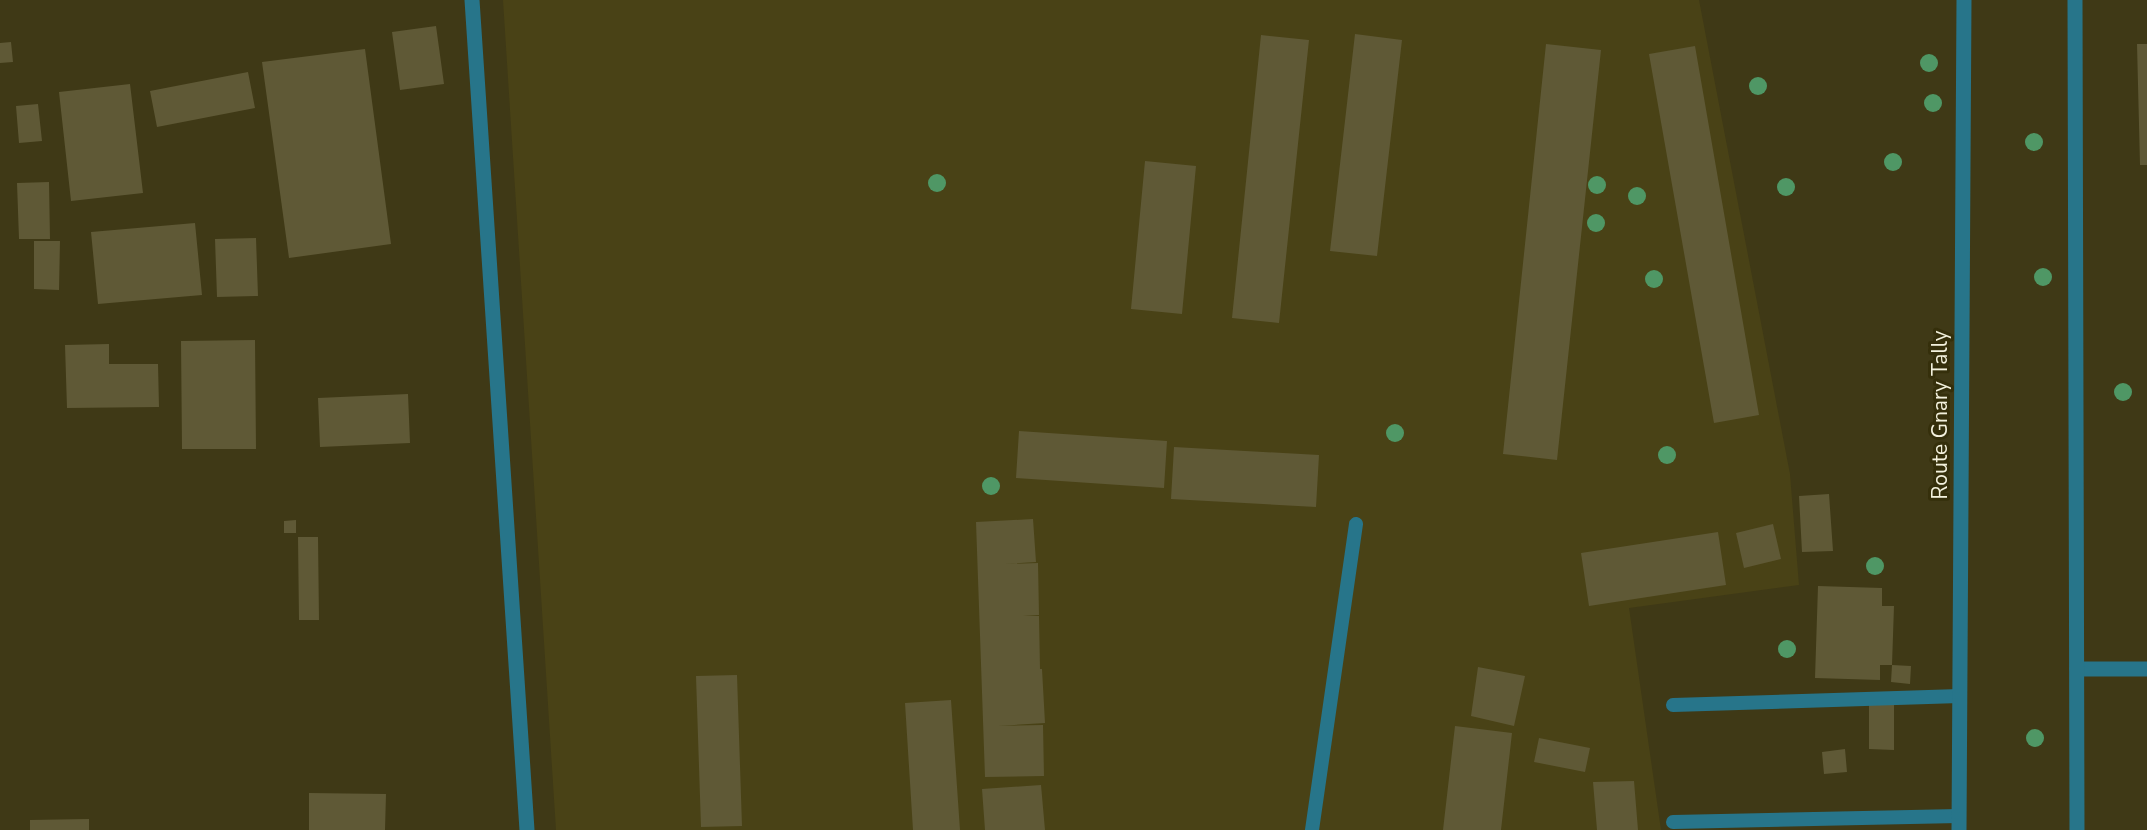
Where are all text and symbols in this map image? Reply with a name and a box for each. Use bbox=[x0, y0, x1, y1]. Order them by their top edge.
street label: Route Gnary Tally bbox=[1926, 330, 1954, 499]

